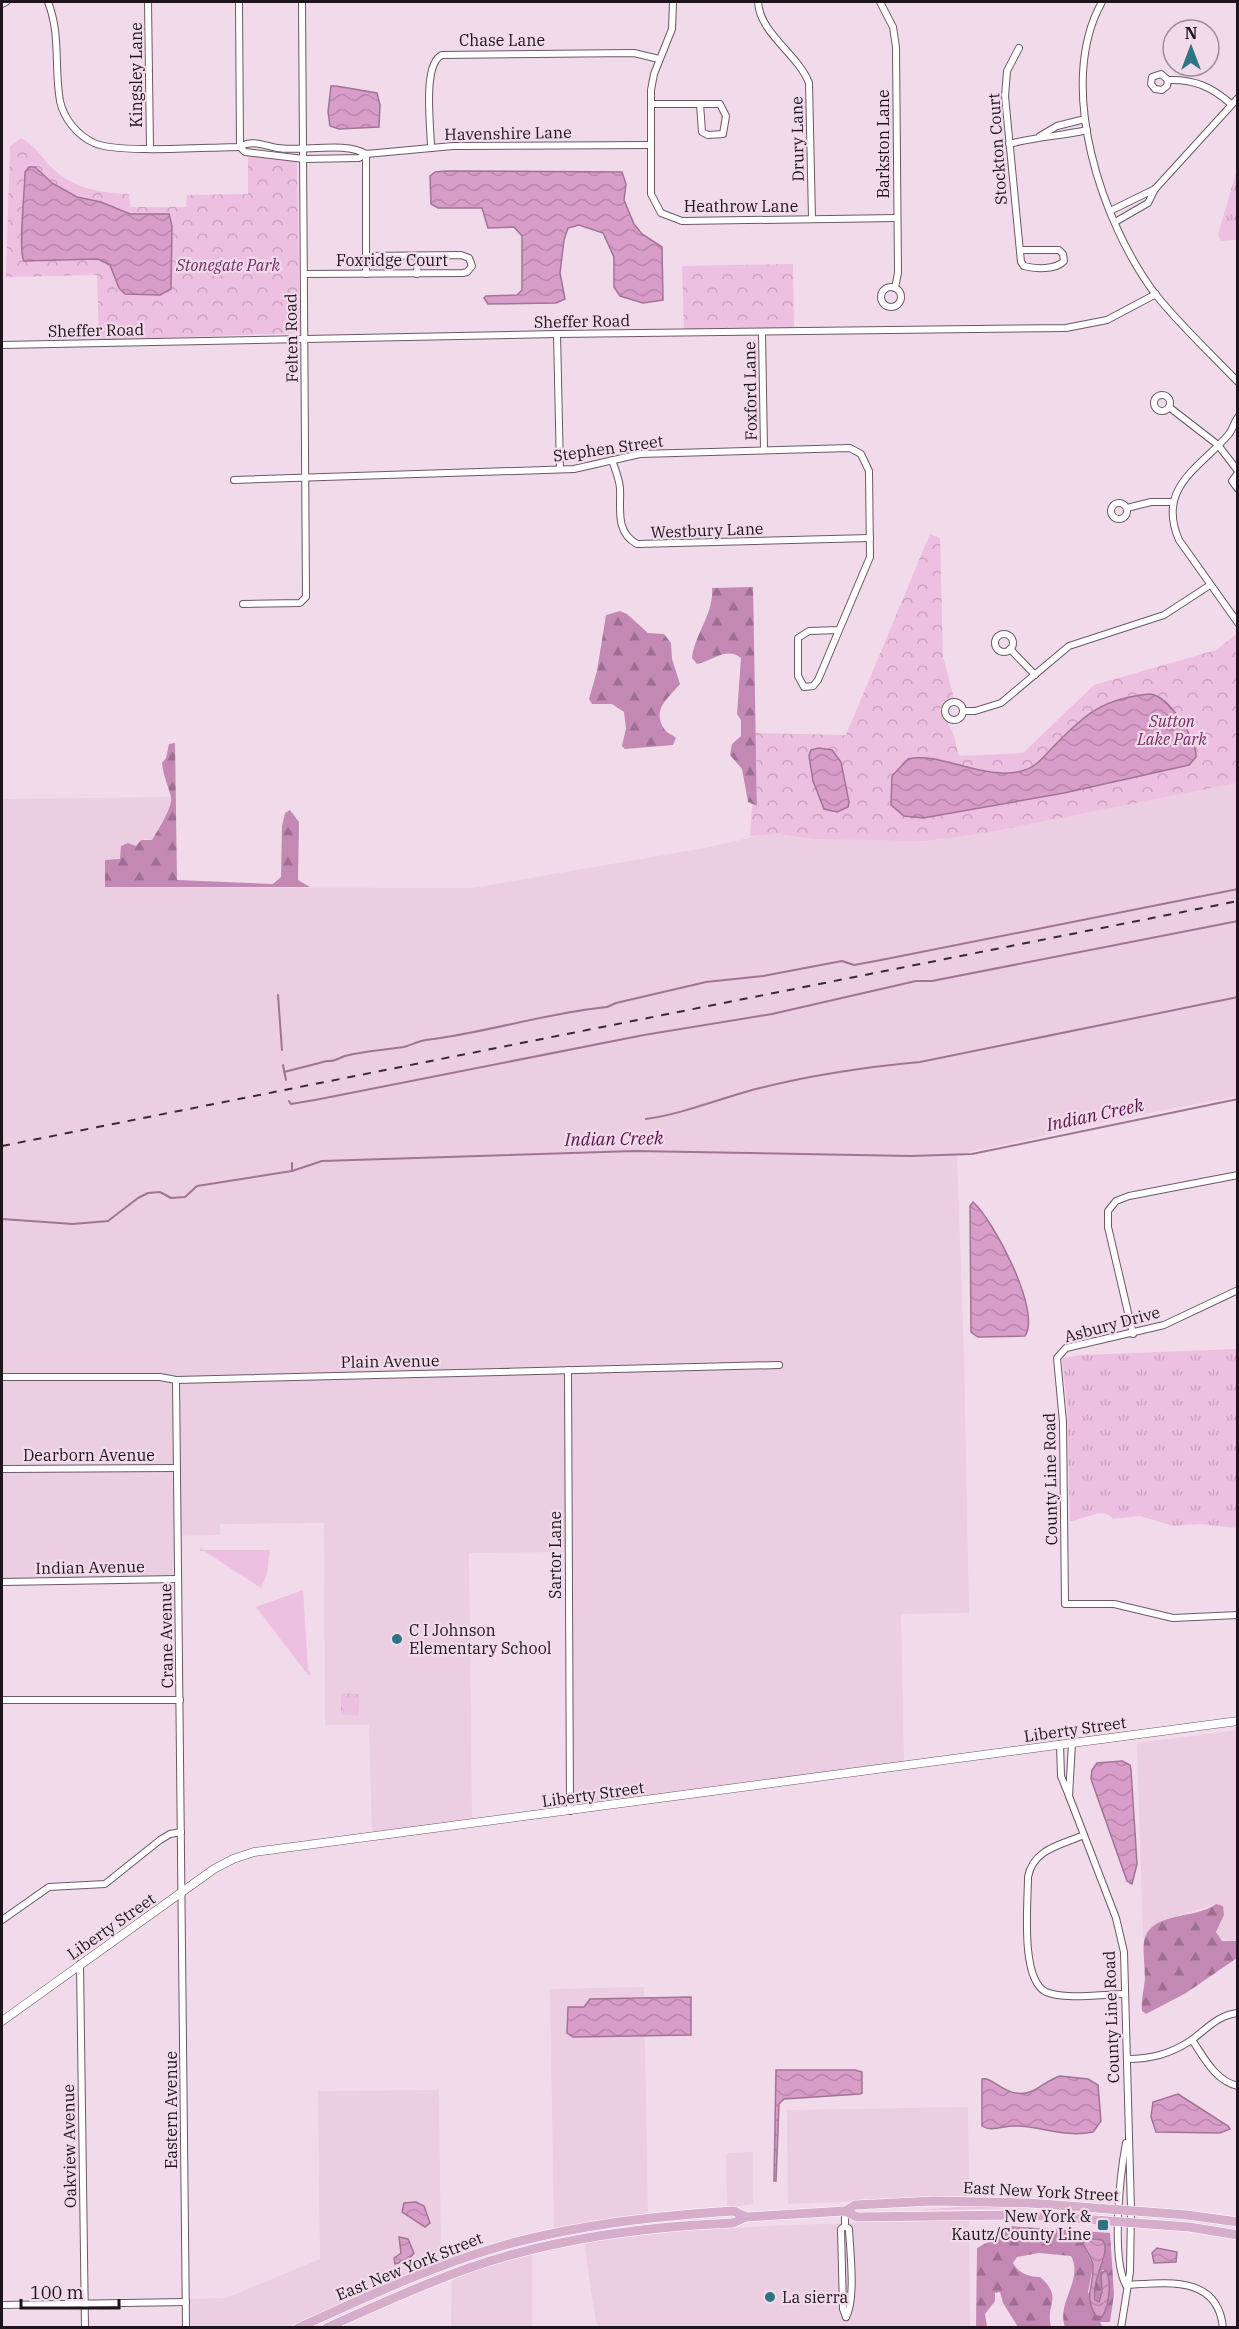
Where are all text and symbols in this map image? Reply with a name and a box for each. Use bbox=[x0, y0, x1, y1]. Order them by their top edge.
north arrow bbox=[1161, 18, 1221, 78]
street label: Kingsley Lane bbox=[126, 22, 146, 128]
text: N bbox=[1185, 23, 1197, 43]
street label: Chase Lane bbox=[459, 30, 545, 50]
street label: Barkston Lane bbox=[873, 89, 893, 199]
street label: Stockton Court bbox=[983, 92, 1011, 206]
street label: Drury Lane bbox=[786, 96, 808, 182]
street label: Havenshire Lane bbox=[444, 122, 572, 144]
street label: Heathrow Lane bbox=[684, 196, 798, 216]
street label: Foxridge Court bbox=[336, 250, 448, 270]
park label: Stonegate Park bbox=[175, 255, 280, 275]
street label: Felten Road bbox=[280, 293, 302, 383]
street label: Sheffer Road bbox=[534, 310, 631, 332]
street label: Sheffer Road bbox=[48, 319, 145, 341]
street label: Foxford Lane bbox=[739, 341, 761, 441]
street label: Stephen Street bbox=[552, 430, 665, 466]
street label: Westbury Lane bbox=[650, 518, 764, 542]
park label: Sutton Lake Park bbox=[1136, 711, 1207, 749]
water label: Indian Creek bbox=[1043, 1093, 1146, 1136]
water label: Indian Creek bbox=[563, 1126, 664, 1151]
street label: Asbury Drive bbox=[1062, 1302, 1162, 1346]
street label: Plain Avenue bbox=[340, 1350, 440, 1372]
street label: County Line Road bbox=[1039, 1412, 1061, 1545]
street label: Dearborn Avenue bbox=[23, 1445, 155, 1465]
street label: Sartor Lane bbox=[545, 1511, 565, 1599]
street label: Indian Avenue bbox=[35, 1556, 145, 1578]
street label: Crane Avenue bbox=[155, 1583, 177, 1689]
place label: C I Johnson Elementary School bbox=[409, 1620, 552, 1658]
marker: C I Johnson Elementary School bbox=[390, 1632, 404, 1646]
street label: Liberty Street bbox=[1023, 1712, 1128, 1746]
street label: Liberty Street bbox=[541, 1777, 646, 1811]
street label: Liberty Street bbox=[63, 1888, 159, 1964]
street label: County Line Road bbox=[1099, 1950, 1123, 2084]
street label: Eastern Avenue bbox=[161, 2051, 181, 2169]
street label: Oakview Avenue bbox=[58, 2084, 80, 2208]
street label: East New York Street bbox=[962, 2177, 1120, 2205]
place label: New York & Kautz/County Line bbox=[951, 2206, 1091, 2244]
marker: New York & Kautz/County Line bbox=[1096, 2218, 1110, 2232]
street label: East New York Street bbox=[333, 2227, 486, 2305]
scale bar bbox=[21, 2272, 118, 2310]
text: 100 m bbox=[30, 2281, 84, 2304]
place label: La sierra bbox=[782, 2287, 849, 2307]
marker: La sierra bbox=[763, 2290, 777, 2304]

